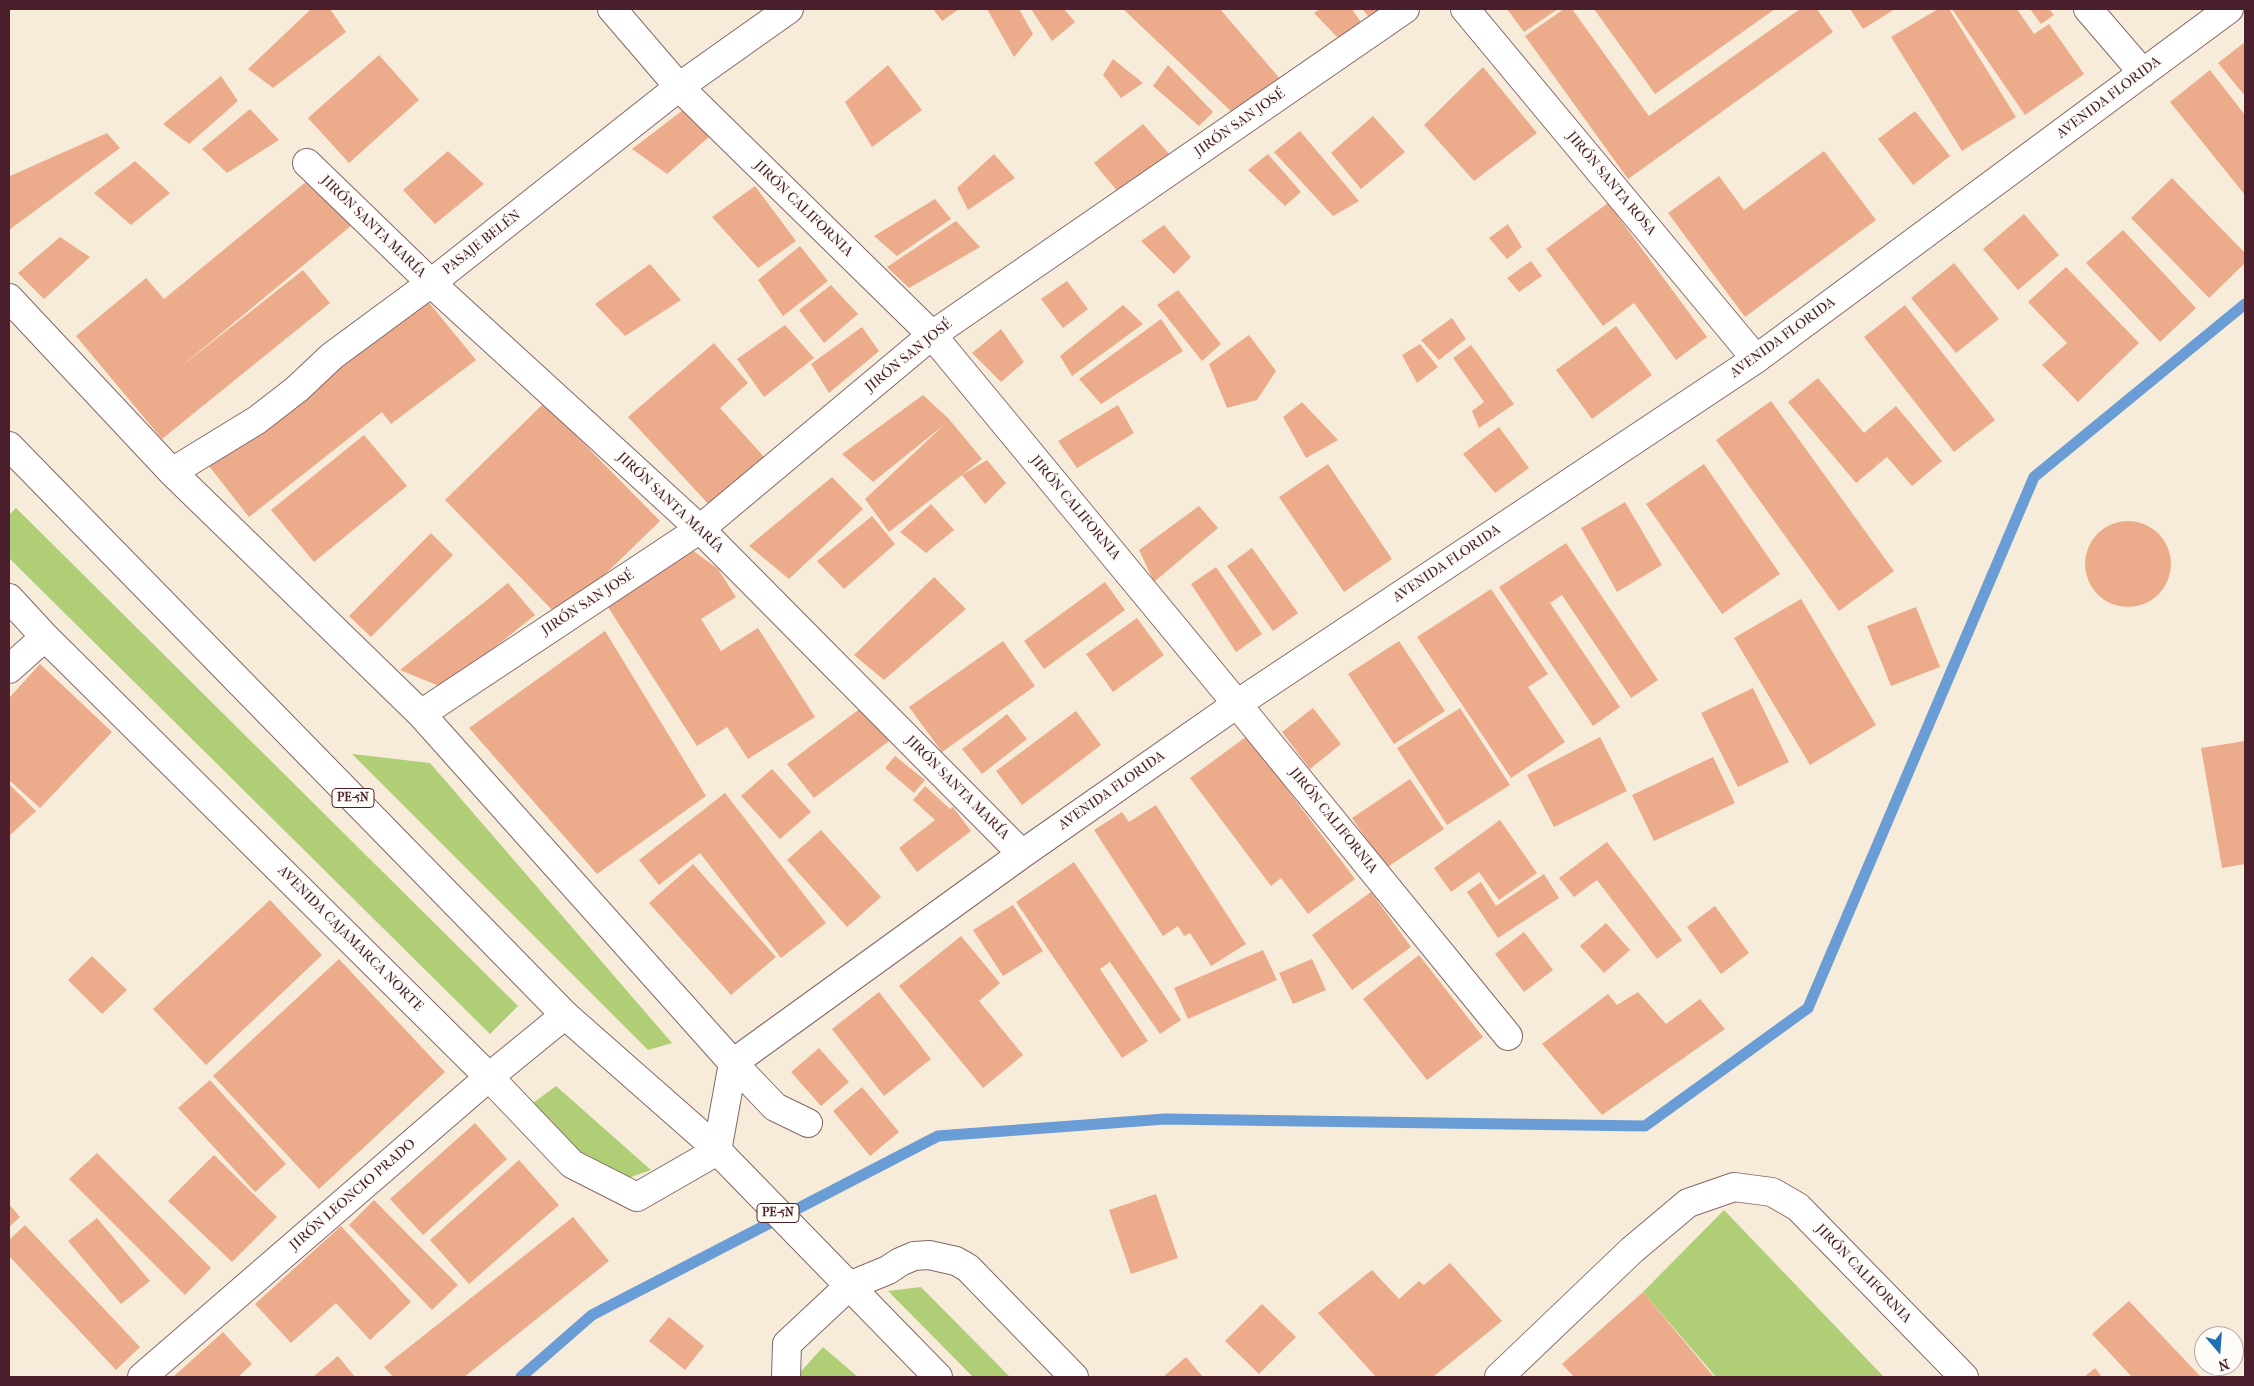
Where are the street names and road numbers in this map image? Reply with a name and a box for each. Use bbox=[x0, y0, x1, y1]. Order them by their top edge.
street label: AVENIDA FLORIDA bbox=[2054, 53, 2164, 143]
street label: JIRÓN SAN JOSÉ bbox=[1191, 85, 1289, 161]
street label: JIRÓN SANTA ROSA bbox=[1563, 129, 1659, 239]
street label: JIRÓN CALIFORNIA bbox=[750, 157, 856, 261]
street label: JIRÓN SANTA MARÍA bbox=[317, 172, 429, 282]
street label: PASAJE BELÉN bbox=[439, 207, 525, 279]
street label: AVENIDA FLORIDA bbox=[1727, 294, 1839, 382]
street label: JIRÓN SAN JOSÉ bbox=[862, 316, 956, 396]
street label: JIRÓN SANTA MARÍA bbox=[613, 449, 727, 557]
street label: JIRÓN CALIFORNIA bbox=[1026, 452, 1124, 564]
street label: AVENIDA FLORIDA bbox=[1390, 522, 1504, 606]
street label: JIRÓN SAN JOSÉ bbox=[539, 567, 637, 639]
street label: JIRÓN SANTA MARÍA bbox=[902, 733, 1012, 843]
street label: AVENIDA FLORIDA bbox=[1055, 748, 1169, 834]
street label: JIRÓN CALIFORNIA bbox=[1285, 765, 1381, 877]
road number: PE-5N bbox=[332, 788, 374, 808]
street label: AVENIDA CAJAMARCA NORTE bbox=[274, 863, 426, 1015]
street label: JIRÓN LEONCIO PRADO bbox=[287, 1136, 419, 1254]
road number: PE-5N bbox=[757, 1204, 799, 1222]
street label: JIRÓN CALIFORNIA bbox=[1811, 1221, 1915, 1327]

